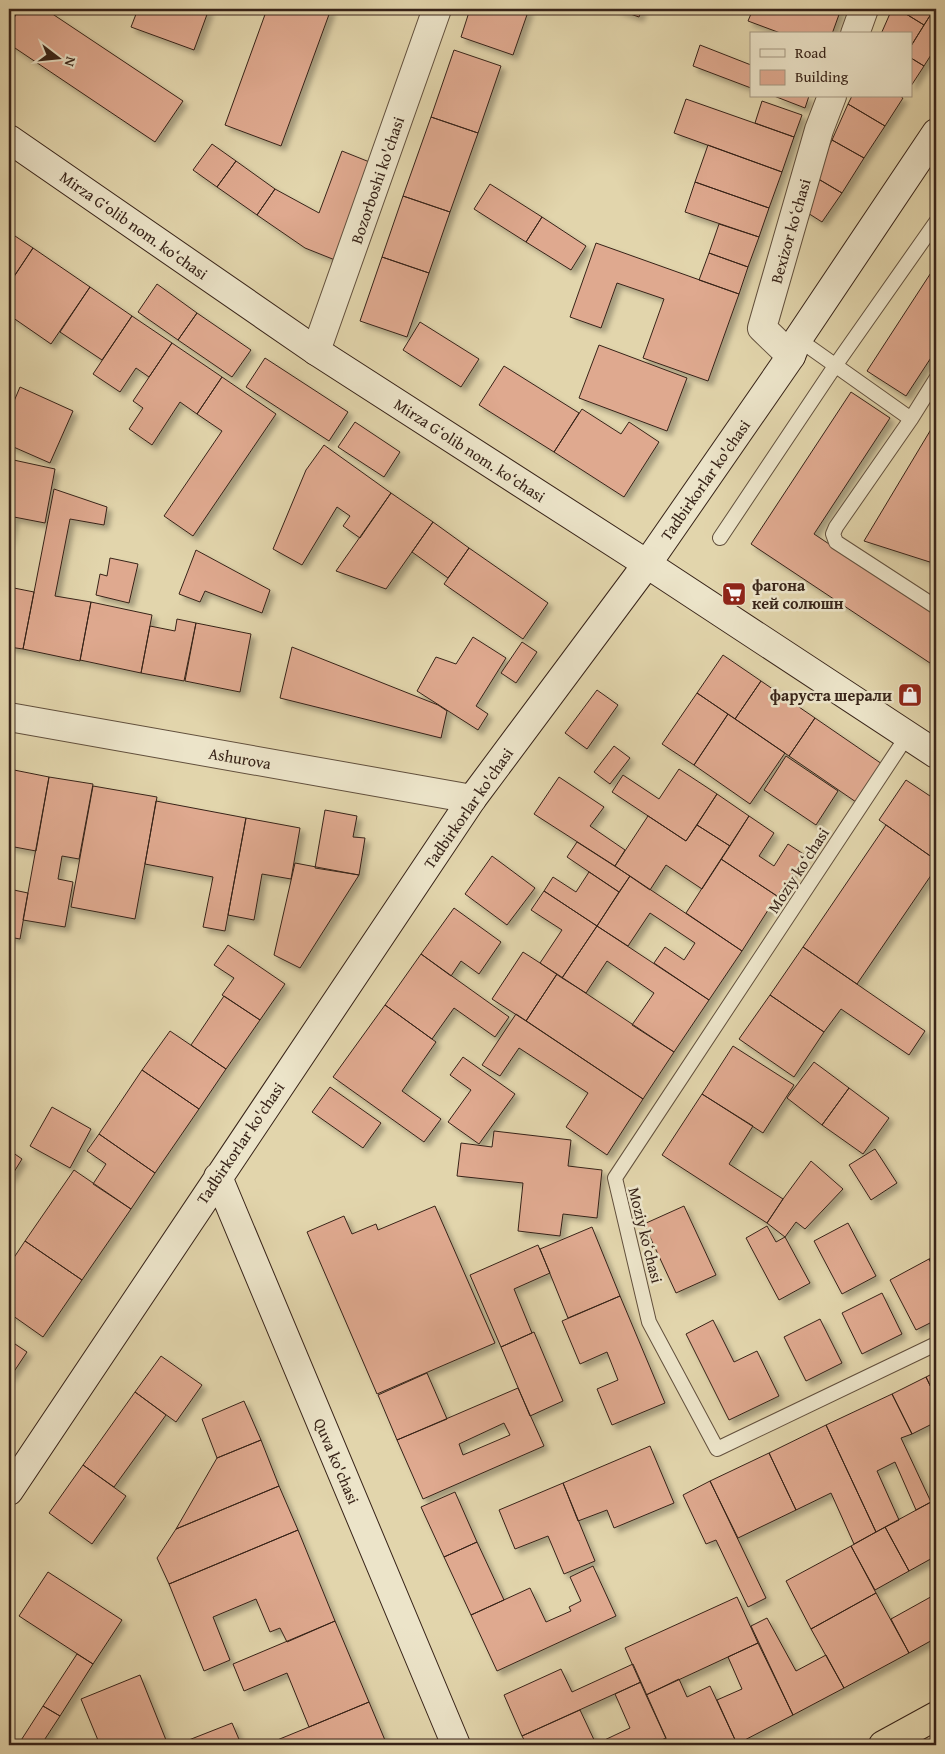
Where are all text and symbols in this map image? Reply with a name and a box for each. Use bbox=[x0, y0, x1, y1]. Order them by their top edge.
north arrow bbox=[32, 32, 82, 82]
legend bbox=[750, 32, 912, 98]
text: Road bbox=[795, 42, 826, 63]
text: N bbox=[59, 54, 81, 69]
text: Building bbox=[795, 66, 849, 87]
street label: Bozorboshi ko'chasi bbox=[344, 113, 410, 247]
street label: Mirza G‘olib nom. ko‘chasi bbox=[55, 165, 213, 286]
street label: Bexizor koʻchasi bbox=[764, 175, 817, 286]
street label: Mirza G‘olib nom. ko‘chasi bbox=[390, 392, 551, 508]
street label: Tadbirkorlar ko'chasi bbox=[654, 414, 756, 545]
place label: фагона кей солюшн bbox=[752, 573, 844, 615]
supermarket icon: фагона кей солюшн bbox=[721, 581, 747, 607]
shop icon: фаруста шерали bbox=[897, 682, 923, 708]
place label: фаруста шерали bbox=[770, 683, 892, 707]
street label: Ashurova bbox=[207, 741, 274, 775]
street label: Tadbirkorlar ko'chasi bbox=[417, 742, 519, 873]
street label: Moziy koʻchasi bbox=[761, 822, 835, 918]
street label: Tadbirkorlar ko'chasi bbox=[190, 1077, 290, 1209]
street label: Moziy koʻchasi bbox=[622, 1185, 670, 1286]
street label: Quva ko'chasi bbox=[308, 1414, 366, 1508]

